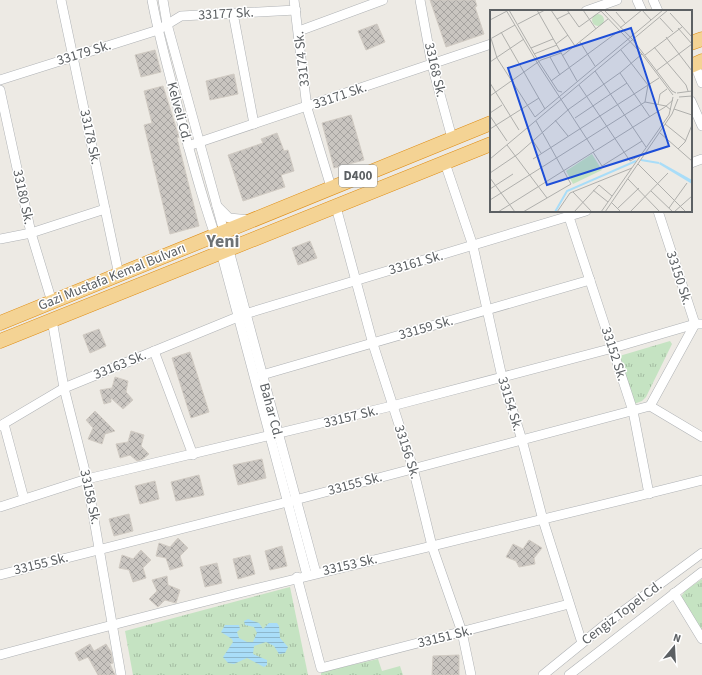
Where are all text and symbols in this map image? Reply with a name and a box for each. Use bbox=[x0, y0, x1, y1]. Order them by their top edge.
street label: 33177 Sk. bbox=[198, 3, 254, 25]
inset map bbox=[490, 10, 692, 212]
street label: 33174 Sk. bbox=[289, 30, 315, 88]
street label: 33179 Sk. bbox=[54, 35, 114, 71]
street label: 33168 Sk. bbox=[419, 41, 451, 99]
street label: 33171 Sk. bbox=[310, 77, 370, 115]
street label: Kelveli Cd. bbox=[161, 80, 197, 144]
street label: 33178 Sk. bbox=[74, 108, 106, 166]
road number: D400 bbox=[339, 165, 377, 187]
street label: 33180 Sk. bbox=[7, 168, 39, 226]
district label: Yeni bbox=[205, 229, 240, 254]
street label: Gazi Mustafa Kemal Bulvarı bbox=[35, 238, 189, 316]
street label: 33161 Sk. bbox=[386, 246, 446, 280]
street label: 33150 Sk. bbox=[661, 248, 697, 308]
street label: 33159 Sk. bbox=[396, 311, 456, 345]
street label: 33152 Sk. bbox=[596, 324, 632, 384]
street label: 33163 Sk. bbox=[90, 345, 150, 385]
street label: 33154 Sk. bbox=[492, 374, 528, 434]
street label: Bahar Cd. bbox=[254, 381, 288, 441]
street label: 33157 Sk. bbox=[322, 401, 380, 433]
street label: 33156 Sk. bbox=[389, 422, 425, 482]
street label: 33155 Sk. bbox=[326, 467, 384, 501]
street label: 33158 Sk. bbox=[74, 468, 106, 526]
street label: 33155 Sk. bbox=[12, 548, 70, 580]
street label: 33153 Sk. bbox=[321, 549, 379, 581]
street label: Cengiz Topel Cd. bbox=[578, 576, 666, 650]
street label: 33151 Sk. bbox=[416, 621, 474, 653]
north arrow bbox=[654, 627, 694, 667]
text: N bbox=[671, 630, 683, 646]

